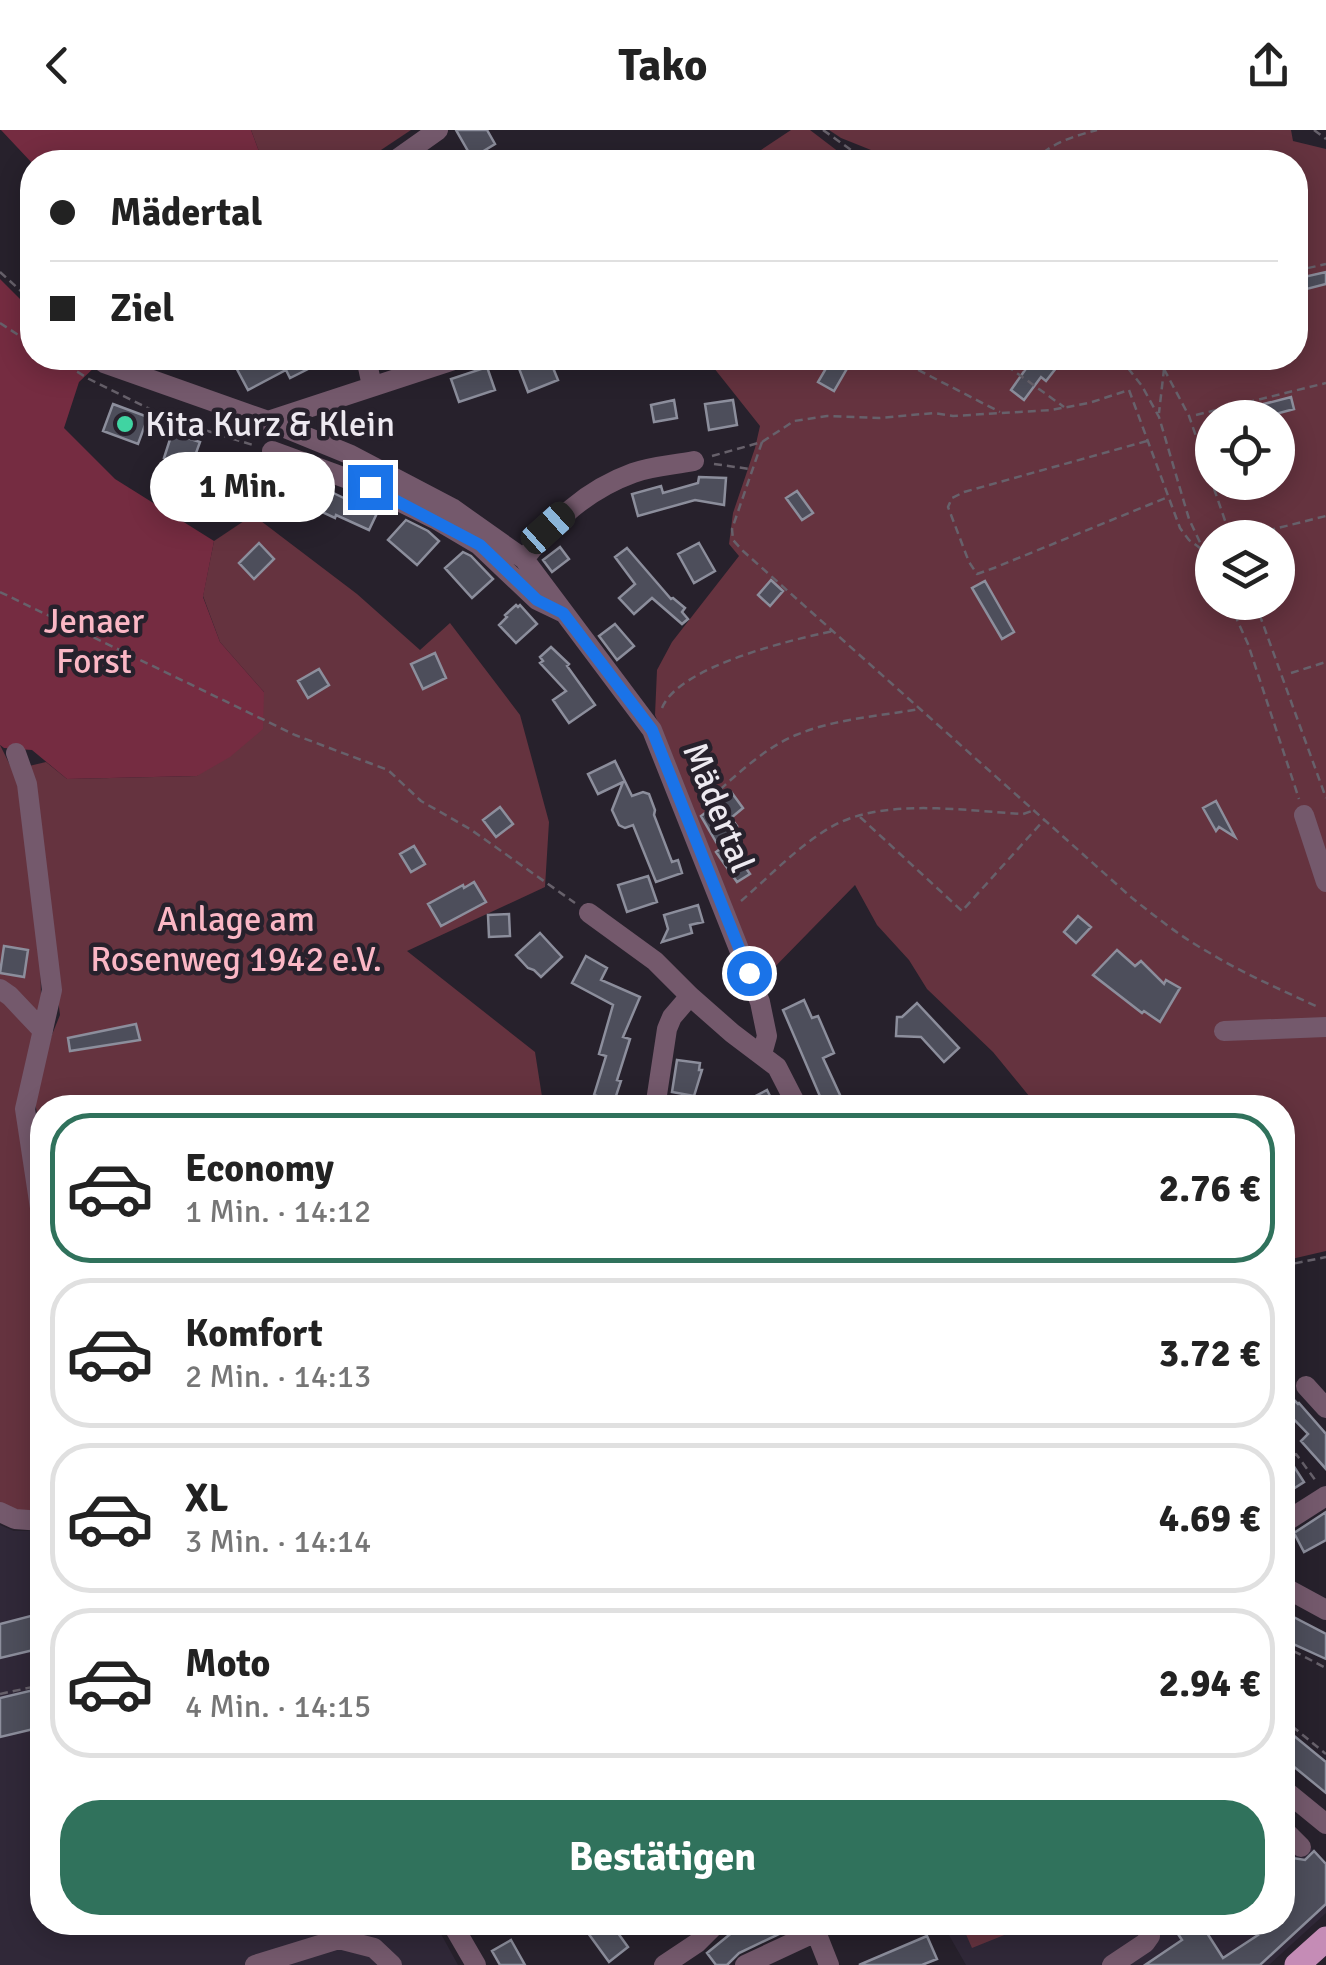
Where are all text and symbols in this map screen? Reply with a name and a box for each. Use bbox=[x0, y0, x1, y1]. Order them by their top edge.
icon: back bbox=[30, 38, 85, 93]
text: Tako bbox=[618, 38, 708, 93]
icon: share bbox=[1241, 38, 1296, 93]
text: Mädertal bbox=[110, 189, 262, 236]
text: Ziel bbox=[110, 285, 174, 332]
map controls bbox=[1195, 400, 1295, 620]
button: locate bbox=[1195, 400, 1295, 500]
place label: Kita Kurz & Klein bbox=[145, 403, 395, 446]
marker: Kita Kurz & Klein bbox=[114, 413, 136, 435]
callout: 1 Min. bbox=[150, 452, 335, 522]
route end bbox=[348, 465, 393, 510]
text: 1 Min. bbox=[199, 467, 286, 506]
car bbox=[516, 497, 580, 559]
button: layers bbox=[1195, 520, 1295, 620]
park label: Jenaer Forst bbox=[44, 600, 144, 683]
street label: Mädertal bbox=[673, 736, 764, 878]
park label: Anlage am Rosenweg 1942 e.V. bbox=[90, 898, 382, 981]
route start bbox=[727, 951, 772, 996]
icon: car bbox=[65, 1143, 155, 1233]
text: Economy bbox=[185, 1145, 334, 1192]
text: 2.76 € bbox=[1159, 1165, 1260, 1212]
text: 1 Min. · 14:12 bbox=[185, 1192, 371, 1231]
icon: car bbox=[65, 1308, 155, 1398]
text: Komfort bbox=[185, 1310, 323, 1357]
text: 3.72 € bbox=[1159, 1330, 1260, 1377]
text: 2 Min. · 14:13 bbox=[185, 1357, 371, 1396]
icon: car bbox=[65, 1473, 155, 1563]
text: XL bbox=[185, 1475, 228, 1522]
text: 4.69 € bbox=[1159, 1495, 1260, 1542]
text: 3 Min. · 14:14 bbox=[185, 1522, 371, 1561]
icon: car bbox=[65, 1638, 155, 1728]
text: Moto bbox=[185, 1640, 270, 1687]
text: 2.94 € bbox=[1159, 1660, 1260, 1707]
text: 4 Min. · 14:15 bbox=[185, 1687, 371, 1726]
button: Bestätigen bbox=[60, 1800, 1265, 1915]

